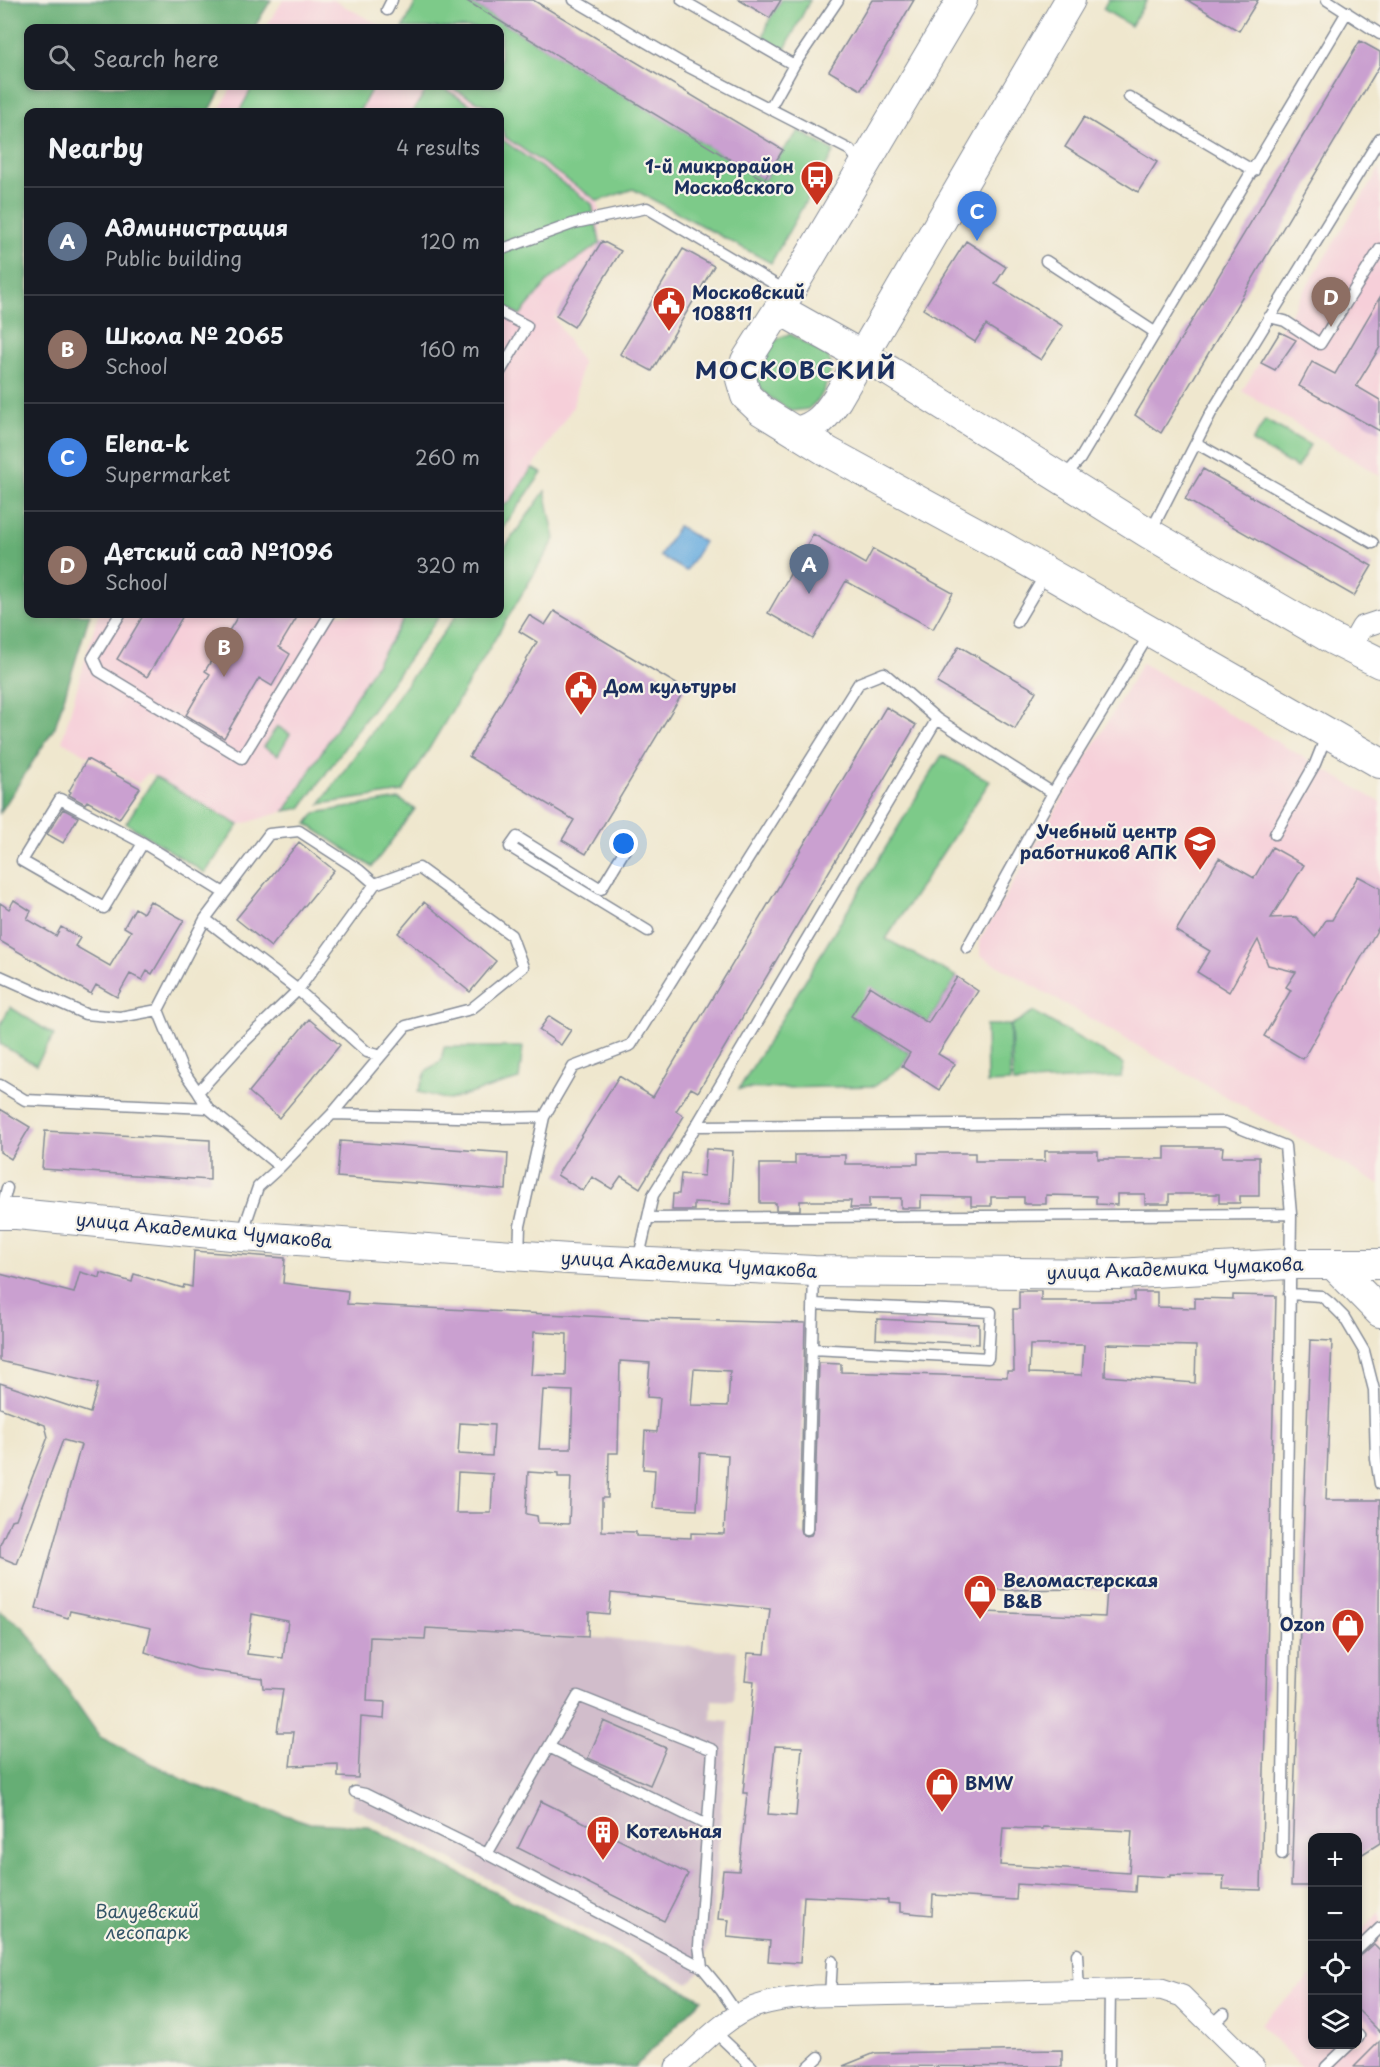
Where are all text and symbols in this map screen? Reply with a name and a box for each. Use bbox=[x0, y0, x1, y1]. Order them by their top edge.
search box bbox=[24, 24, 504, 90]
icon: search bbox=[45, 41, 78, 74]
text: Search here bbox=[93, 41, 219, 74]
text: Nearby bbox=[48, 128, 143, 167]
text: 4 results bbox=[396, 132, 480, 162]
place label: 1-й микрорайон Московского bbox=[645, 152, 794, 200]
bus stop icon: 1-й микрорайон Московского bbox=[799, 159, 835, 206]
pin: C bbox=[958, 192, 996, 241]
text: Администрация bbox=[105, 210, 288, 243]
text: A bbox=[60, 226, 75, 256]
text: 120 m bbox=[421, 226, 480, 256]
text: Public building bbox=[105, 243, 242, 273]
place label: Московский 108811 bbox=[692, 278, 805, 326]
pin: D bbox=[1312, 278, 1350, 327]
public building icon: Московский 108811 bbox=[651, 285, 687, 332]
text: Школа № 2065 bbox=[105, 318, 284, 351]
text: B bbox=[61, 334, 74, 364]
text: 160 m bbox=[420, 334, 480, 364]
text: School bbox=[105, 351, 168, 381]
district label: МОСКОВСКИЙ bbox=[695, 351, 897, 387]
text: Elena-k bbox=[105, 426, 189, 459]
text: C bbox=[60, 442, 75, 472]
text: 260 m bbox=[415, 442, 480, 472]
text: Supermarket bbox=[105, 459, 231, 489]
text: Детский сад №1096 bbox=[105, 534, 333, 567]
pin: A bbox=[790, 544, 828, 594]
text: D bbox=[60, 550, 75, 580]
text: 320 m bbox=[416, 550, 480, 580]
text: School bbox=[105, 567, 168, 597]
pin: B bbox=[204, 628, 244, 677]
public building icon: Дом культуры bbox=[563, 669, 599, 716]
place label: Дом культуры bbox=[603, 672, 737, 699]
place label: Учебный центр работников АПК bbox=[1020, 817, 1177, 865]
school or university icon: Учебный центр работников АПК bbox=[1182, 824, 1218, 871]
your location bbox=[609, 829, 638, 858]
street label: улица Академика Чумакова bbox=[75, 1205, 334, 1254]
street label: улица Академика Чумакова bbox=[560, 1243, 819, 1284]
street label: улица Академика Чумакова bbox=[1046, 1249, 1305, 1285]
place label: Веломастерская B&B bbox=[1003, 1566, 1158, 1614]
shop icon: Веломастерская B&B bbox=[962, 1573, 998, 1620]
shop icon: Ozon bbox=[1330, 1607, 1366, 1654]
place label: Ozon bbox=[1280, 1610, 1325, 1637]
shop icon: BMW bbox=[924, 1766, 960, 1813]
place label: BMW bbox=[965, 1769, 1013, 1796]
building icon: Котельная bbox=[585, 1814, 621, 1861]
place label: Котельная bbox=[626, 1817, 722, 1844]
map controls bbox=[1308, 1833, 1362, 2049]
button: + bbox=[1308, 1833, 1362, 1887]
button: − bbox=[1308, 1887, 1362, 1941]
park label: Валуевский лесопарк bbox=[95, 1897, 199, 1945]
button: locate bbox=[1308, 1941, 1362, 1995]
button: layers bbox=[1308, 1995, 1362, 2049]

